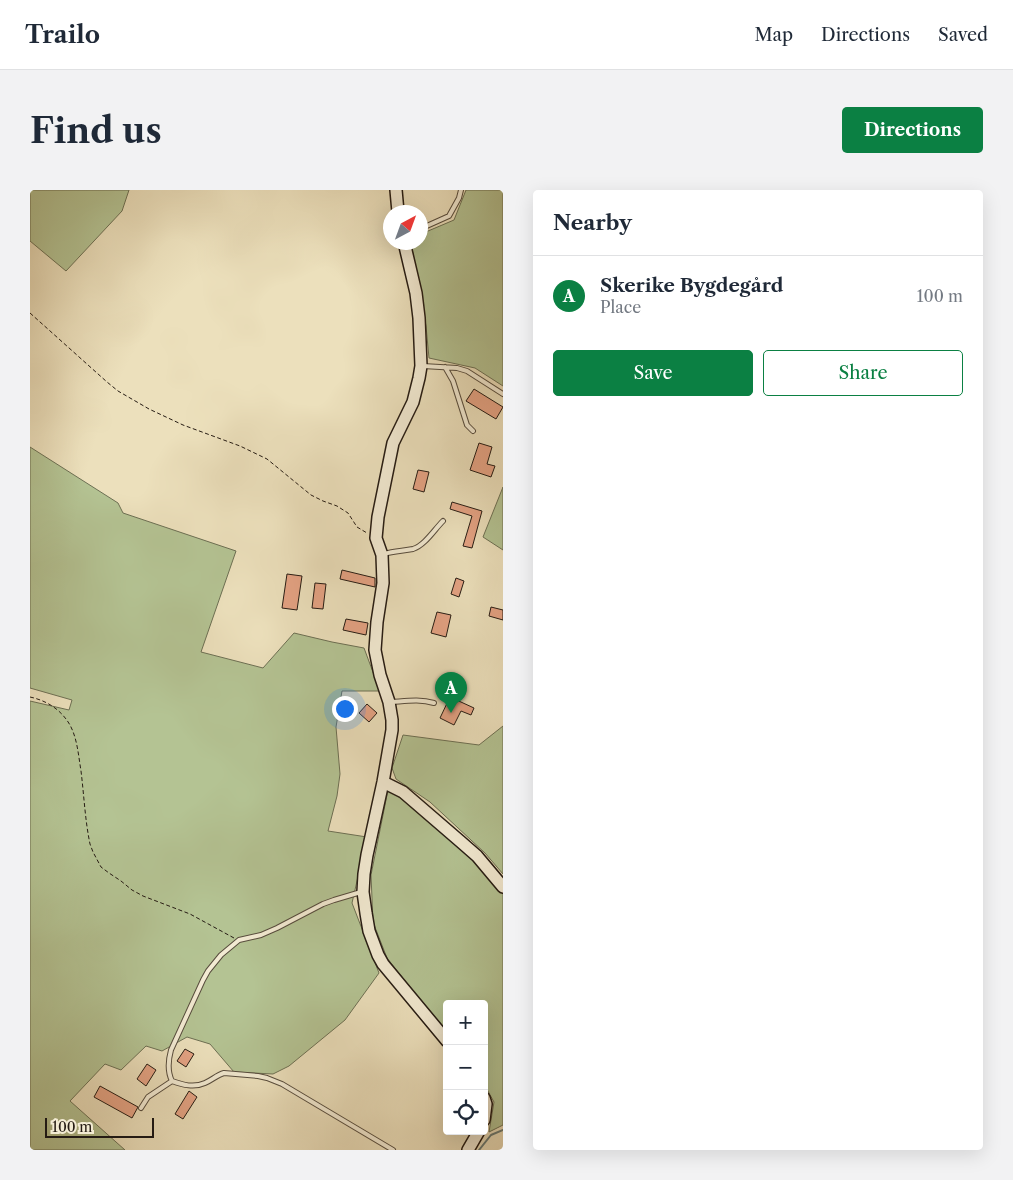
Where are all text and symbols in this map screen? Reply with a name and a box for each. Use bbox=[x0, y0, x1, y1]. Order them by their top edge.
text: Trailo bbox=[25, 20, 100, 49]
text: Map bbox=[754, 24, 793, 46]
text: Directions bbox=[821, 24, 910, 46]
text: Saved bbox=[938, 24, 988, 46]
button: Directions bbox=[842, 107, 983, 153]
text: Find us bbox=[30, 109, 162, 152]
north arrow bbox=[383, 205, 428, 250]
text: Nearby bbox=[553, 210, 632, 235]
text: Skerike Bygdegård bbox=[600, 274, 783, 297]
text: A bbox=[563, 286, 575, 306]
text: 100 m bbox=[917, 286, 963, 306]
text: Place bbox=[600, 297, 641, 317]
button: Save bbox=[553, 350, 753, 396]
button: Share bbox=[763, 350, 963, 396]
pin: A bbox=[435, 672, 467, 713]
your location bbox=[332, 696, 358, 722]
map controls bbox=[443, 1000, 488, 1135]
button: + bbox=[443, 1000, 488, 1045]
button: − bbox=[443, 1045, 488, 1090]
button: locate bbox=[443, 1090, 488, 1135]
scale bar bbox=[45, 1115, 154, 1138]
text: 100 m bbox=[52, 1118, 92, 1136]

